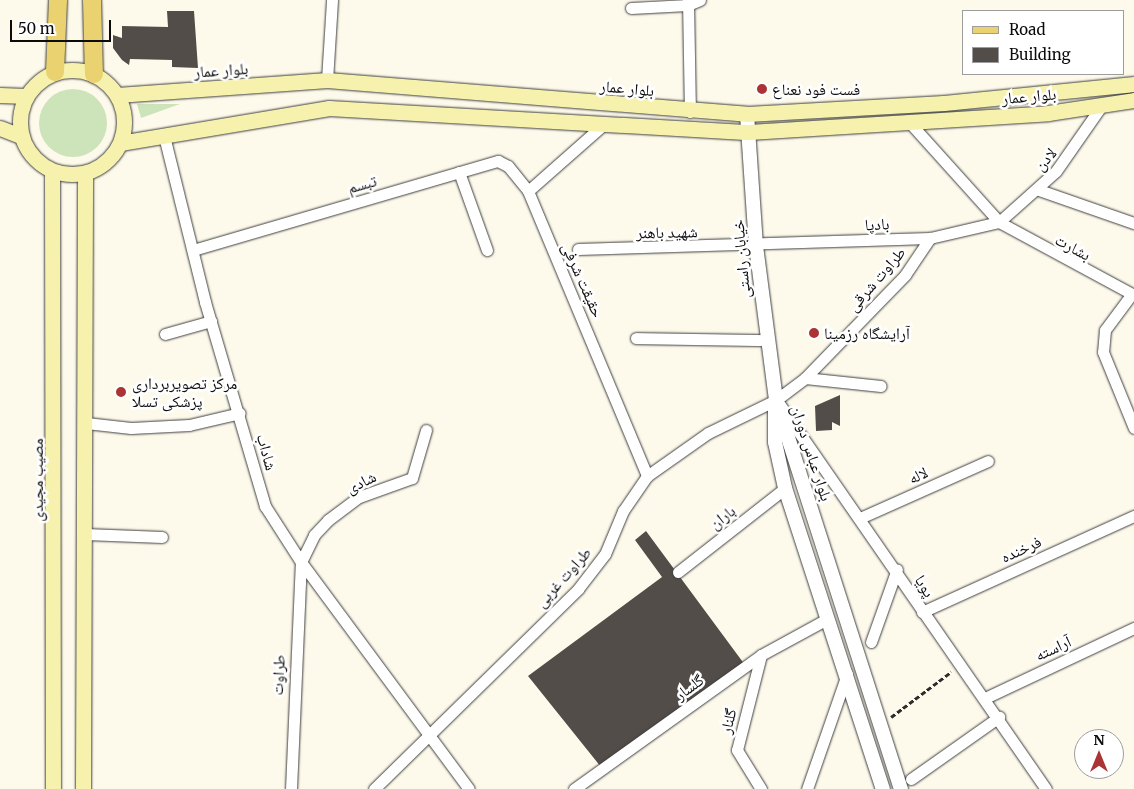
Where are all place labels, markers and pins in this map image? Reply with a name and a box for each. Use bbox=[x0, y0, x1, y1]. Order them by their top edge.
place label: فست فود نعناع bbox=[772, 79, 860, 99]
marker: فست فود نعناع bbox=[756, 83, 768, 95]
place label: آرایشگاه رزمینا bbox=[824, 323, 910, 343]
marker: آرایشگاه رزمینا bbox=[808, 327, 820, 339]
place label: مرکز تصویربرداری پزشکی تسلا bbox=[132, 373, 237, 411]
marker: مرکز تصویربرداری پزشکی تسلا bbox=[114, 385, 128, 399]

